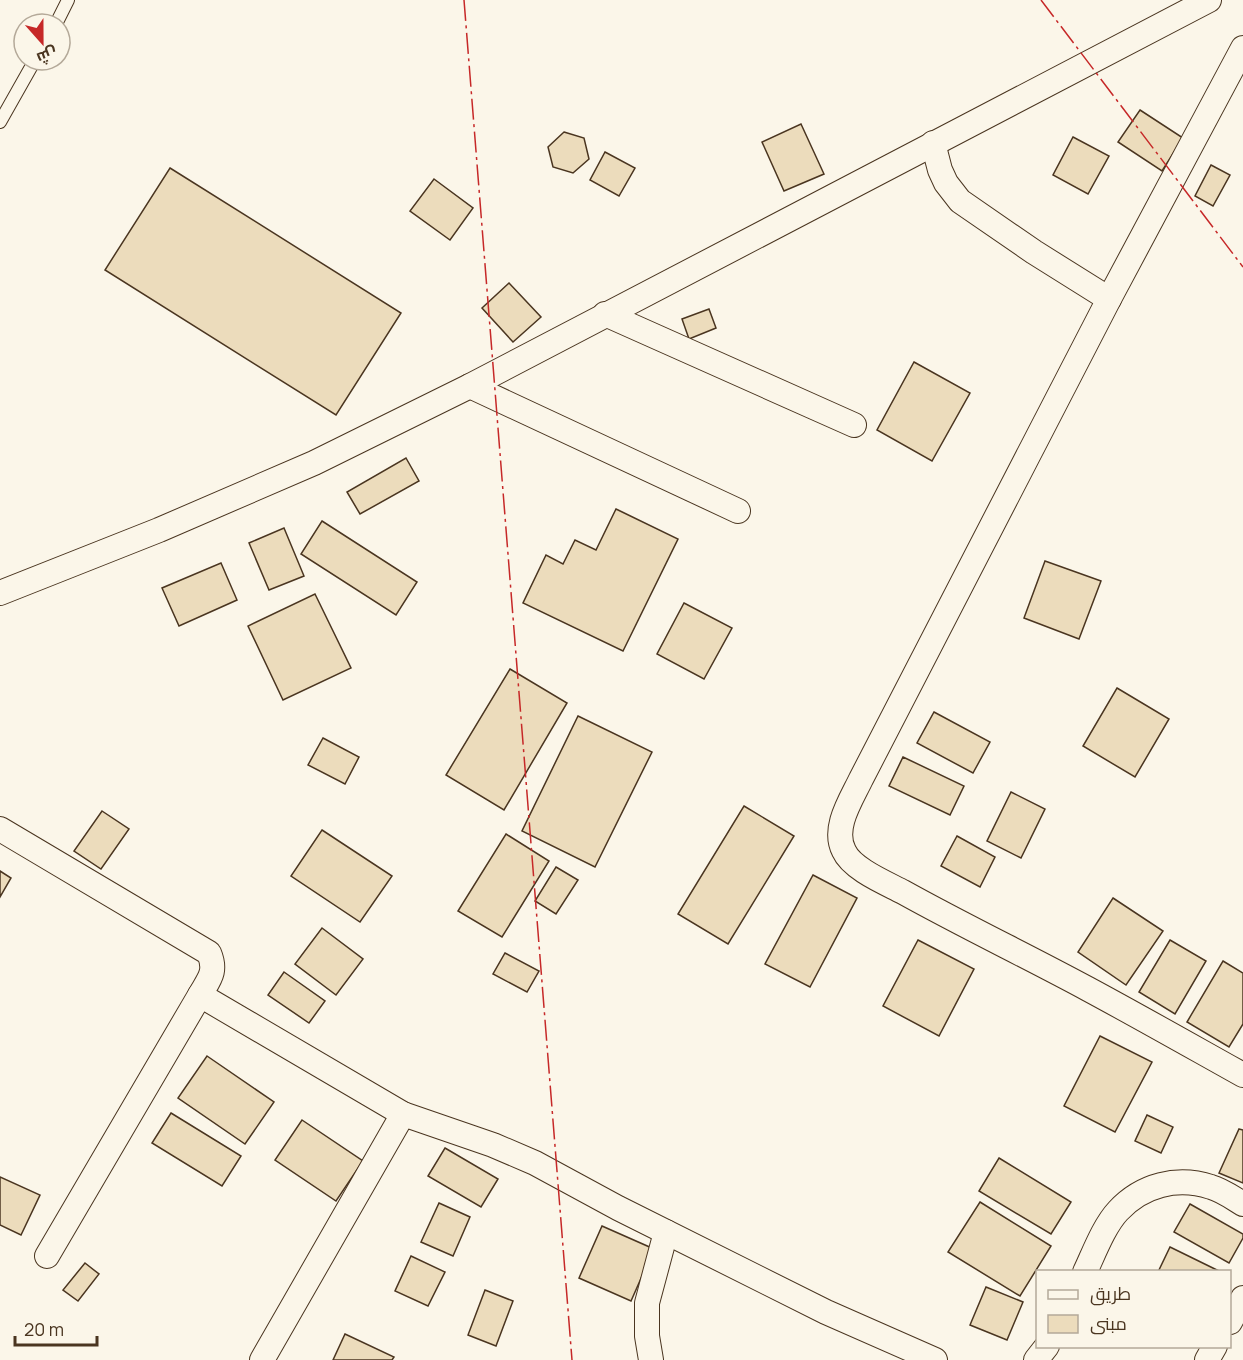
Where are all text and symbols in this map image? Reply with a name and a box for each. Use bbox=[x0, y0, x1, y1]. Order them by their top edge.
north arrow bbox=[12, 12, 72, 72]
text: ش bbox=[34, 42, 61, 70]
legend bbox=[1036, 1270, 1231, 1348]
text: طريق bbox=[1090, 1281, 1131, 1306]
scale bar bbox=[15, 1309, 98, 1347]
text: مبنى bbox=[1090, 1311, 1127, 1335]
text: 20 m bbox=[24, 1317, 64, 1341]

